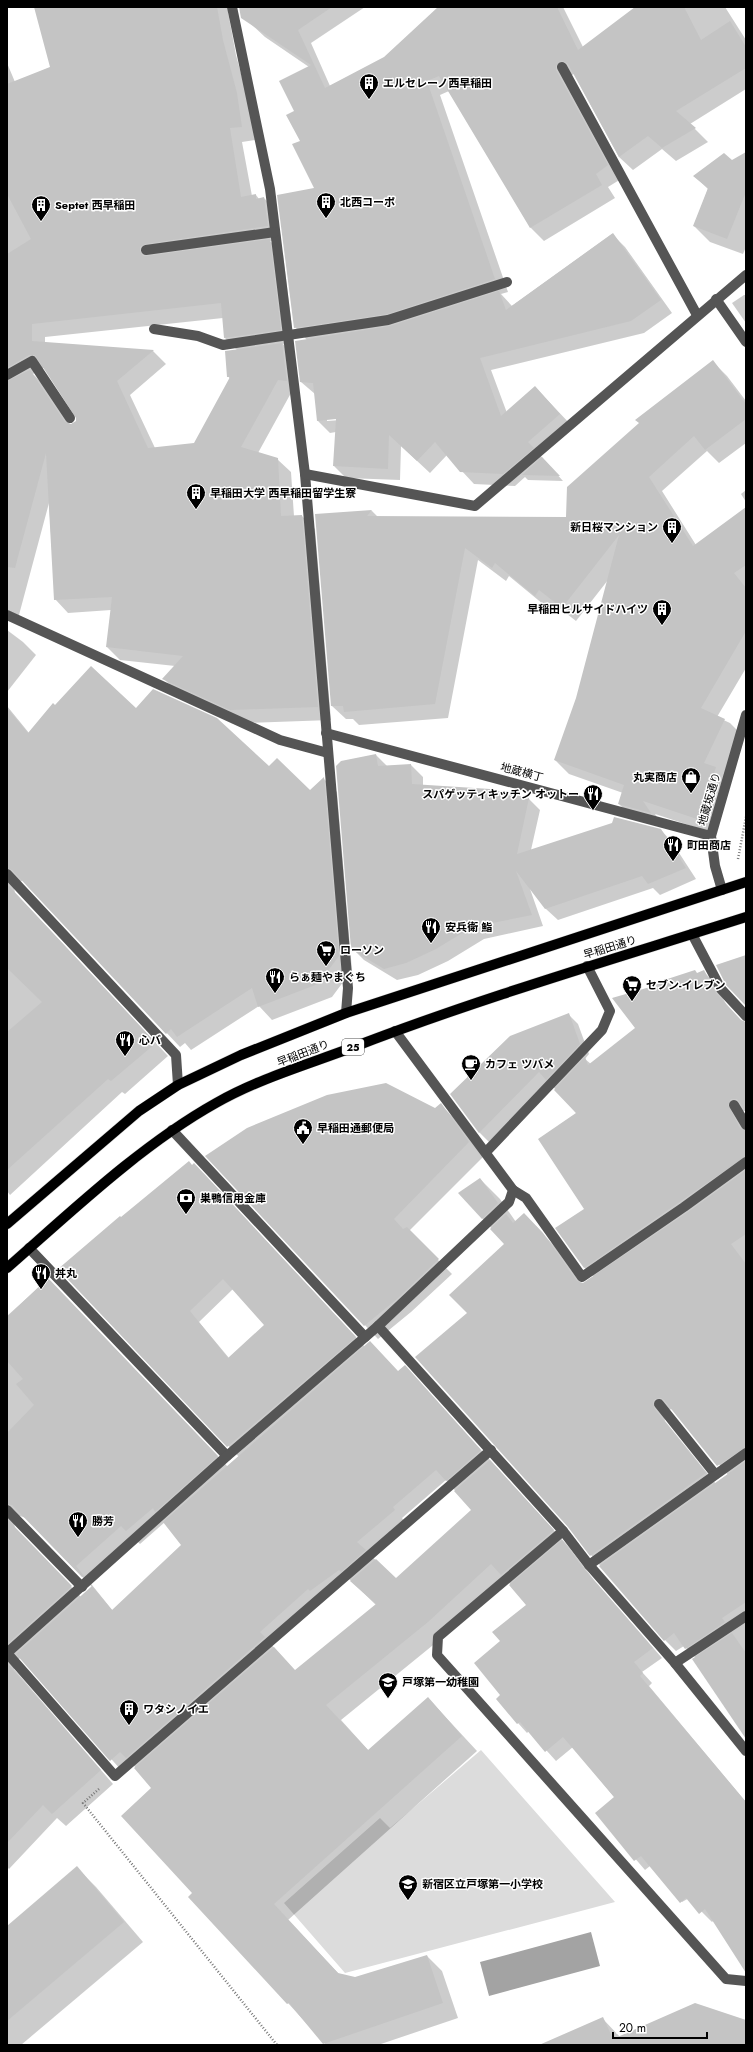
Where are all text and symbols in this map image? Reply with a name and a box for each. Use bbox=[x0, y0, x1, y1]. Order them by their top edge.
building icon: エルセレーノ西早稲田 bbox=[358, 72, 380, 100]
place label: エルセレーノ西早稲田 bbox=[383, 75, 492, 91]
building icon: 北西コーポ bbox=[315, 191, 337, 219]
building icon: Septet 西早稲田 bbox=[30, 194, 52, 222]
place label: 北西コーポ bbox=[340, 194, 395, 210]
place label: Septet 西早稲田 bbox=[55, 197, 136, 213]
building icon: 早稲田大学 西早稲田留学生寮 bbox=[185, 482, 207, 510]
place label: 早稲田大学 西早稲田留学生寮 bbox=[210, 485, 356, 501]
building icon: 新日桜マンション bbox=[661, 516, 683, 544]
place label: 新日桜マンション bbox=[570, 519, 658, 535]
building icon: 早稲田ヒルサイドハイツ bbox=[651, 598, 673, 626]
place label: 早稲田ヒルサイドハイツ bbox=[527, 601, 648, 617]
street label: 地蔵横丁 bbox=[499, 759, 545, 785]
shop icon: 丸実商店 bbox=[680, 766, 702, 794]
place label: 丸実商店 bbox=[633, 769, 677, 785]
street label: 地蔵坂通り bbox=[694, 770, 724, 828]
restaurant icon: スパゲッティキッチン オットー bbox=[582, 783, 604, 811]
place label: スパゲッティキッチン オットー bbox=[422, 786, 579, 802]
restaurant icon: 町田商店 bbox=[662, 834, 684, 862]
place label: 町田商店 bbox=[687, 837, 731, 853]
restaurant icon: 安兵衛 鮨 bbox=[420, 916, 442, 944]
place label: 安兵衛 鮨 bbox=[445, 919, 492, 935]
street label: 早稲田通り bbox=[581, 931, 639, 963]
supermarket icon: ローソン bbox=[315, 939, 337, 967]
place label: ローソン bbox=[340, 942, 384, 958]
restaurant icon: らぁ麺やまぐち bbox=[264, 966, 286, 994]
place label: らぁ麺やまぐち bbox=[289, 969, 366, 985]
supermarket icon: セブン-イレブン bbox=[621, 974, 643, 1002]
place label: セブン-イレブン bbox=[646, 977, 725, 993]
restaurant icon: 心バ bbox=[114, 1029, 136, 1057]
place label: 心バ bbox=[138, 1032, 161, 1048]
street label: 早稲田通り bbox=[274, 1036, 332, 1070]
road number: 25 bbox=[342, 1039, 364, 1055]
cafe icon: カフェ ツバメ bbox=[460, 1053, 482, 1081]
place label: カフェ ツバメ bbox=[485, 1056, 554, 1072]
public building icon: 早稲田通郵便局 bbox=[292, 1117, 314, 1145]
place label: 早稲田通郵便局 bbox=[317, 1120, 394, 1136]
bank icon: 巣鴨信用金庫 bbox=[175, 1187, 197, 1215]
place label: 巣鴨信用金庫 bbox=[200, 1190, 266, 1206]
restaurant icon: 丼丸 bbox=[30, 1262, 52, 1290]
place label: 丼丸 bbox=[55, 1265, 77, 1281]
restaurant icon: 勝芳 bbox=[67, 1510, 89, 1538]
place label: 勝芳 bbox=[92, 1513, 114, 1529]
school or university icon: 戸塚第一幼稚園 bbox=[377, 1671, 399, 1699]
place label: 戸塚第一幼稚園 bbox=[402, 1674, 479, 1690]
building icon: ワタシノイエ bbox=[118, 1698, 140, 1726]
place label: ワタシノイエ bbox=[143, 1701, 209, 1717]
school or university icon: 新宿区立戸塚第一小学校 bbox=[397, 1873, 419, 1901]
place label: 新宿区立戸塚第一小学校 bbox=[422, 1876, 543, 1892]
scale bar bbox=[613, 2014, 707, 2040]
text: 20 m bbox=[619, 2019, 646, 2037]

